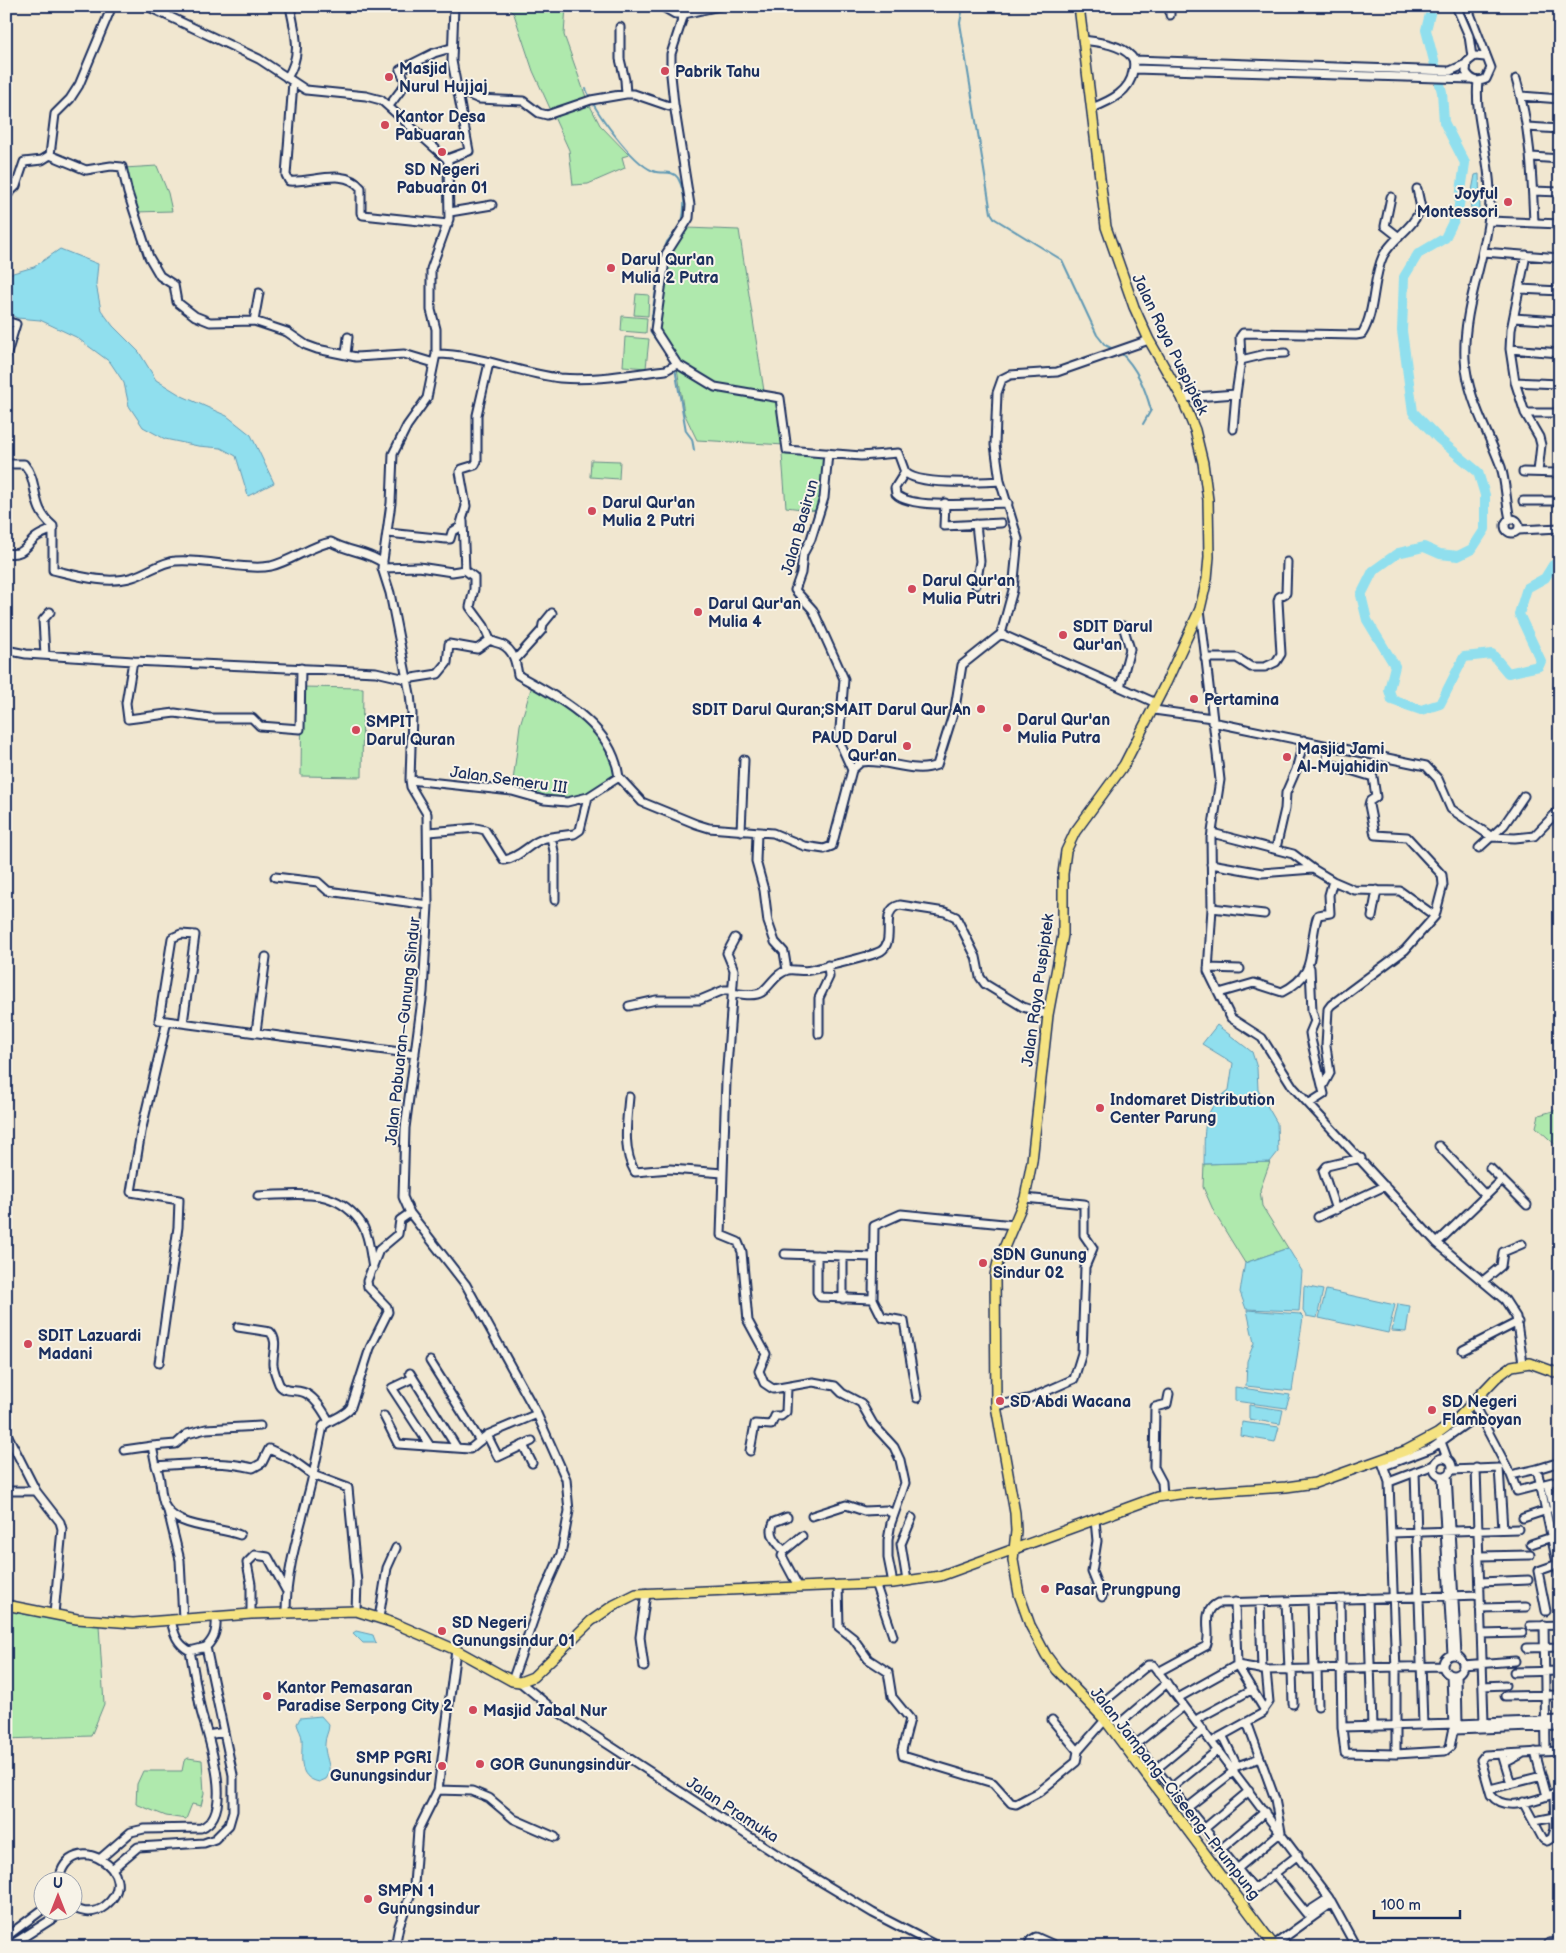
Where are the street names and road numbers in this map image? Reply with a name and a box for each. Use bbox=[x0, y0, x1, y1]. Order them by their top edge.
street label: Jalan Raya Puspiptek bbox=[1127, 271, 1212, 418]
street label: Jalan Basirun bbox=[778, 478, 823, 577]
street label: Jalan Semeru III bbox=[449, 763, 569, 798]
street label: Jalan Raya Puspiptek bbox=[1018, 912, 1059, 1068]
street label: Jalan Pabuaran–Gunung Sindur bbox=[382, 916, 425, 1146]
street label: Jalan Jampang–Ciseeng–Prumpung bbox=[1086, 1684, 1264, 1904]
street label: Jalan Pramuka bbox=[682, 1773, 782, 1847]

